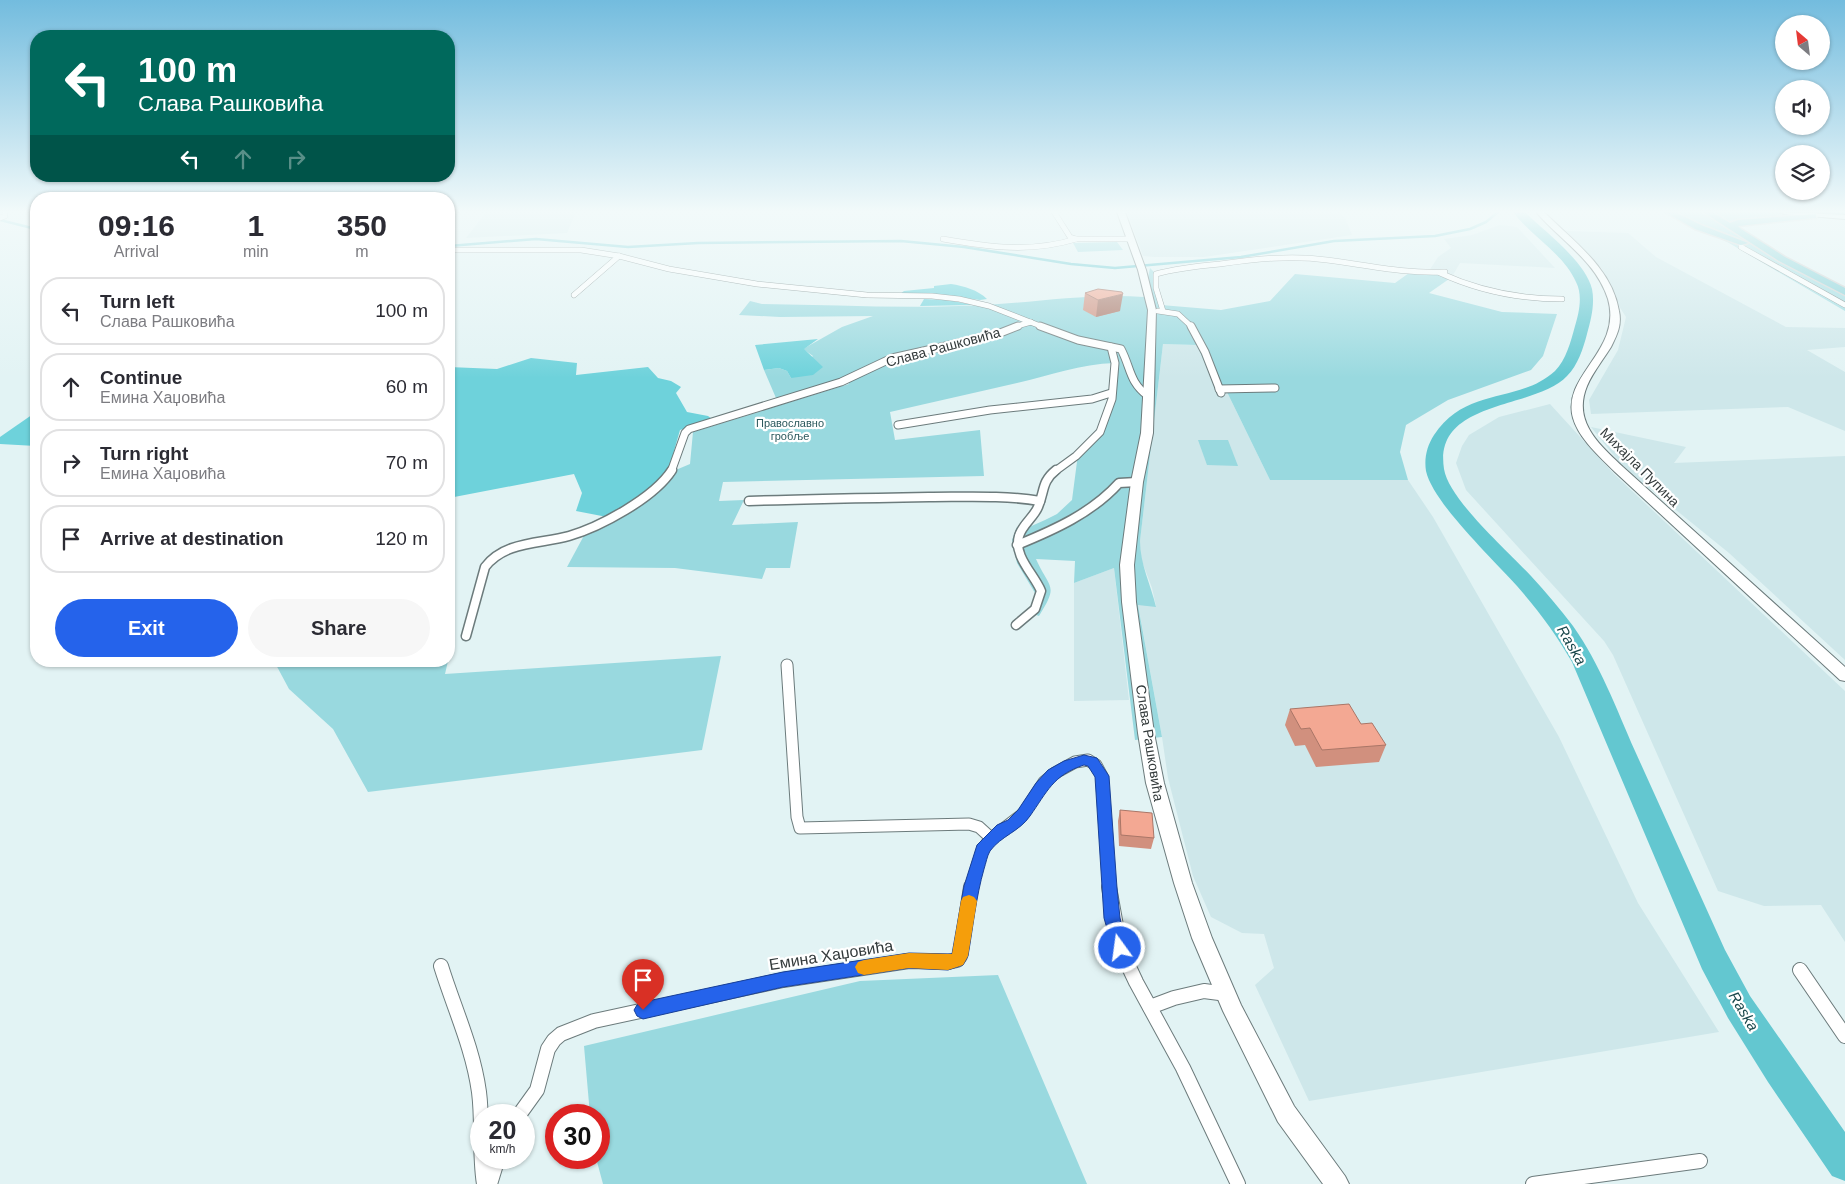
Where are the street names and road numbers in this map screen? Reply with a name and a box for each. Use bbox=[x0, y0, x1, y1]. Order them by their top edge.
street label: Слава Рашковића bbox=[884, 324, 1002, 370]
street label: Михајла Пупина bbox=[1597, 424, 1683, 510]
street label: Слава Рашковића bbox=[1133, 684, 1167, 803]
street label: Емина Хаџовића bbox=[768, 937, 894, 973]

